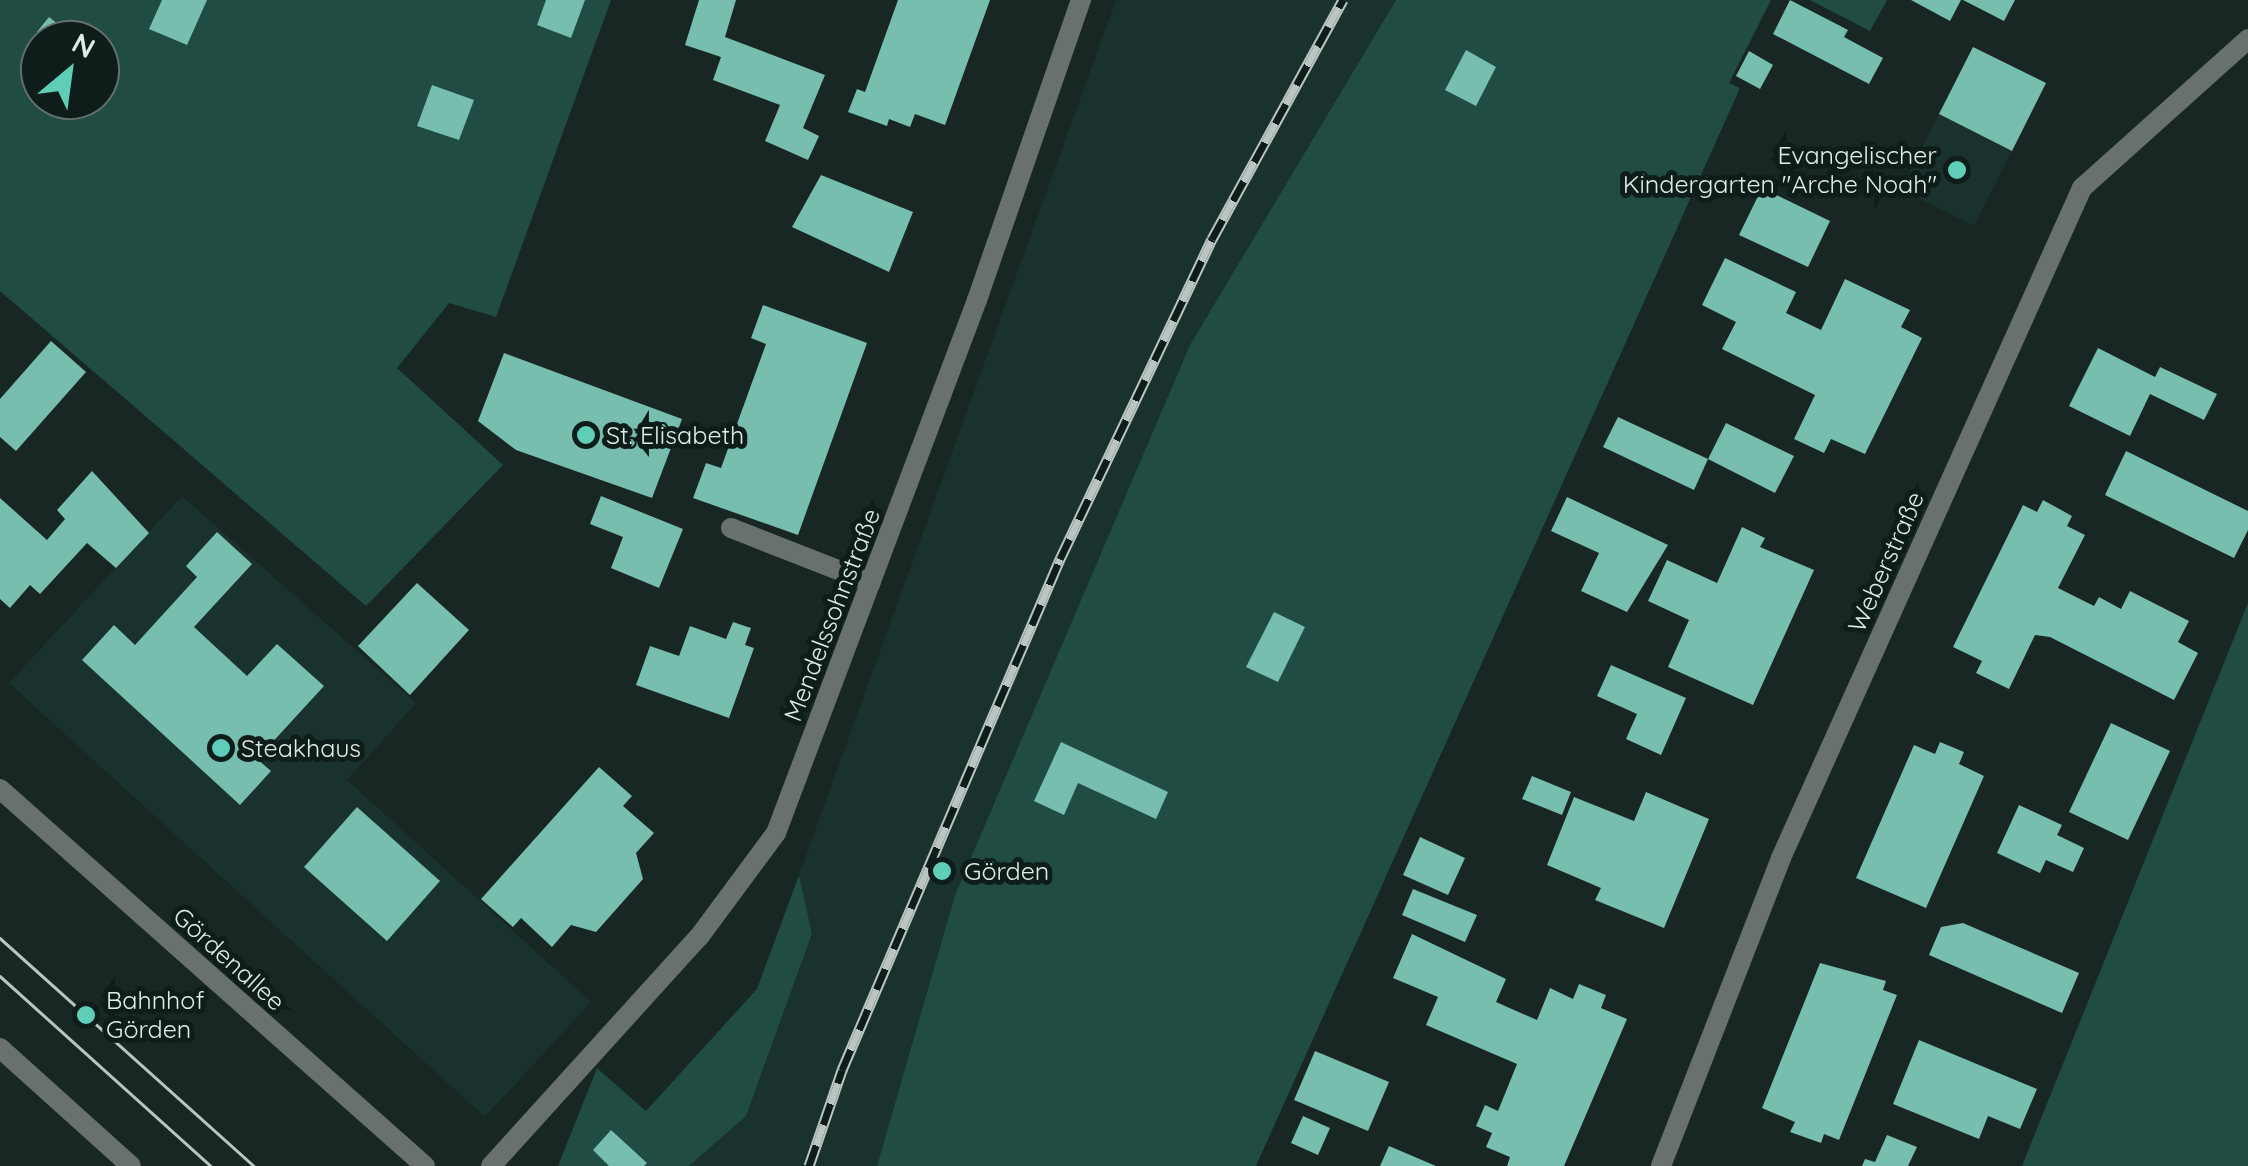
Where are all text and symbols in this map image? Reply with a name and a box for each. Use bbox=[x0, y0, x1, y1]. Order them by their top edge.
north arrow bbox=[20, 20, 120, 120]
text: N bbox=[66, 25, 101, 65]
place label: Evangelischer Kindergarten "Arche Noah" bbox=[1623, 141, 1937, 200]
marker: Evangelischer Kindergarten "Arche Noah" bbox=[1946, 159, 1968, 181]
place label: St. Elisabeth bbox=[606, 420, 744, 450]
marker: St. Elisabeth bbox=[575, 424, 597, 446]
street label: Weberstraße bbox=[1842, 487, 1930, 637]
street label: Mendelssohnstraße bbox=[778, 504, 886, 726]
place label: Steakhaus bbox=[241, 733, 361, 763]
marker: Steakhaus bbox=[210, 737, 232, 759]
place label: Görden bbox=[964, 856, 1049, 886]
marker: Görden bbox=[929, 858, 955, 884]
street label: Gördenallee bbox=[167, 901, 291, 1017]
place label: Bahnhof Görden bbox=[106, 986, 204, 1045]
marker: Bahnhof Görden bbox=[75, 1004, 97, 1026]

